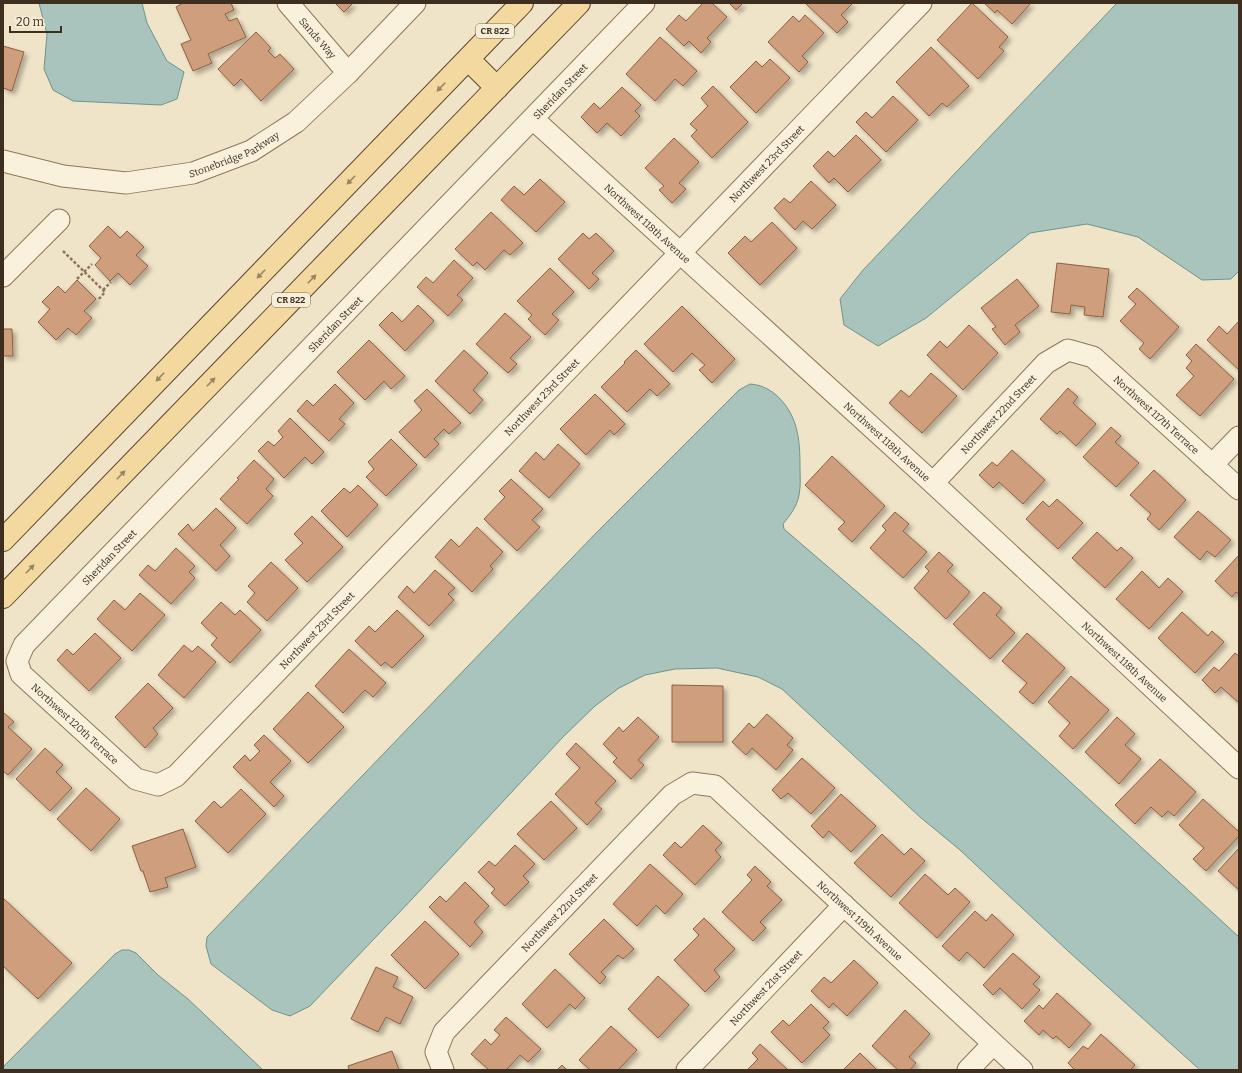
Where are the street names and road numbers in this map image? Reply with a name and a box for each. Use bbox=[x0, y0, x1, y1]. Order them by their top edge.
street label: Sands Way bbox=[296, 16, 339, 62]
road number: CR 822 bbox=[476, 24, 514, 38]
street label: Sheridan Street bbox=[531, 61, 591, 122]
street label: Northwest 23rd Street bbox=[727, 123, 807, 205]
street label: Stonebridge Parkway bbox=[188, 129, 282, 181]
street label: Northwest 118th Avenue bbox=[601, 182, 692, 266]
road number: CR 822 bbox=[272, 293, 310, 307]
street label: Sheridan Street bbox=[306, 294, 366, 355]
street label: Northwest 23rd Street bbox=[502, 356, 582, 438]
street label: Northwest 22nd Street bbox=[959, 372, 1039, 457]
street label: Northwest 117th Terrace bbox=[1111, 373, 1201, 457]
street label: Northwest 118th Avenue bbox=[841, 400, 932, 484]
street label: Sheridan Street bbox=[80, 527, 140, 588]
street label: Northwest 23rd Street bbox=[278, 589, 358, 672]
street label: Northwest 118th Avenue bbox=[1079, 620, 1169, 705]
street label: Northwest 120th Terrace bbox=[28, 681, 121, 767]
street label: Northwest 22nd Street bbox=[519, 871, 601, 955]
street label: Northwest 119th Avenue bbox=[814, 879, 905, 964]
street label: Northwest 21st Street bbox=[728, 948, 805, 1028]

